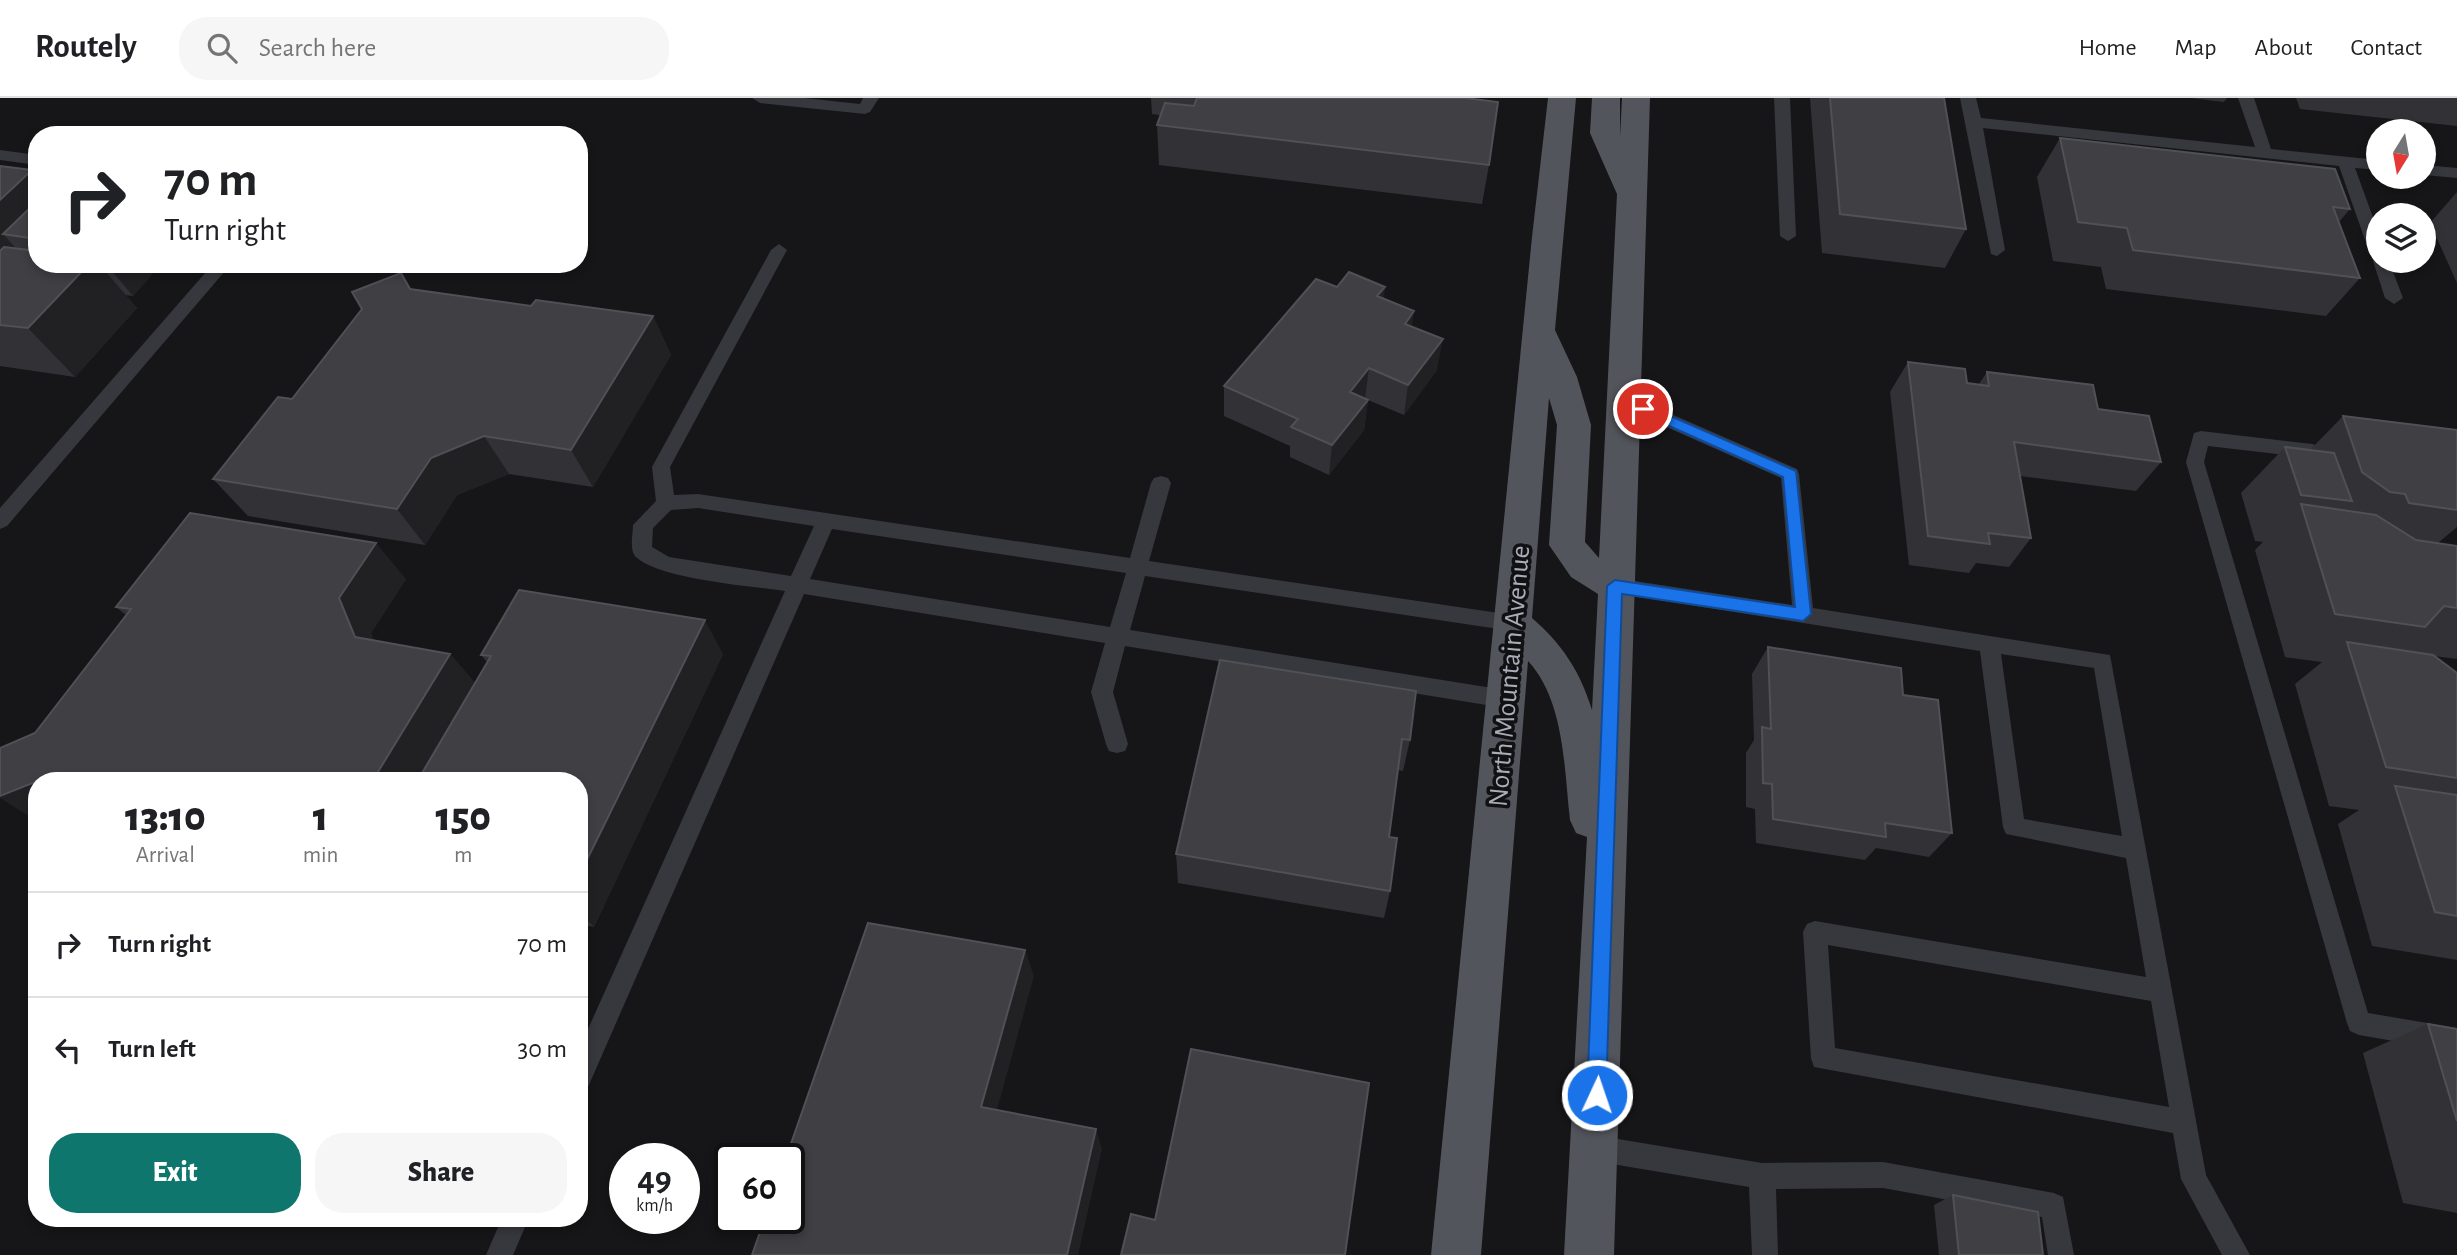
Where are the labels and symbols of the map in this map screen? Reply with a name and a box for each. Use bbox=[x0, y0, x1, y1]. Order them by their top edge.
north arrow bbox=[2366, 119, 2436, 189]
pin bbox=[1613, 379, 1673, 439]
street label: North Mountain Avenue bbox=[1485, 544, 1535, 808]
position arrow bbox=[1560, 1058, 1634, 1132]
speed limit sign: 60 bbox=[714, 1143, 805, 1234]

